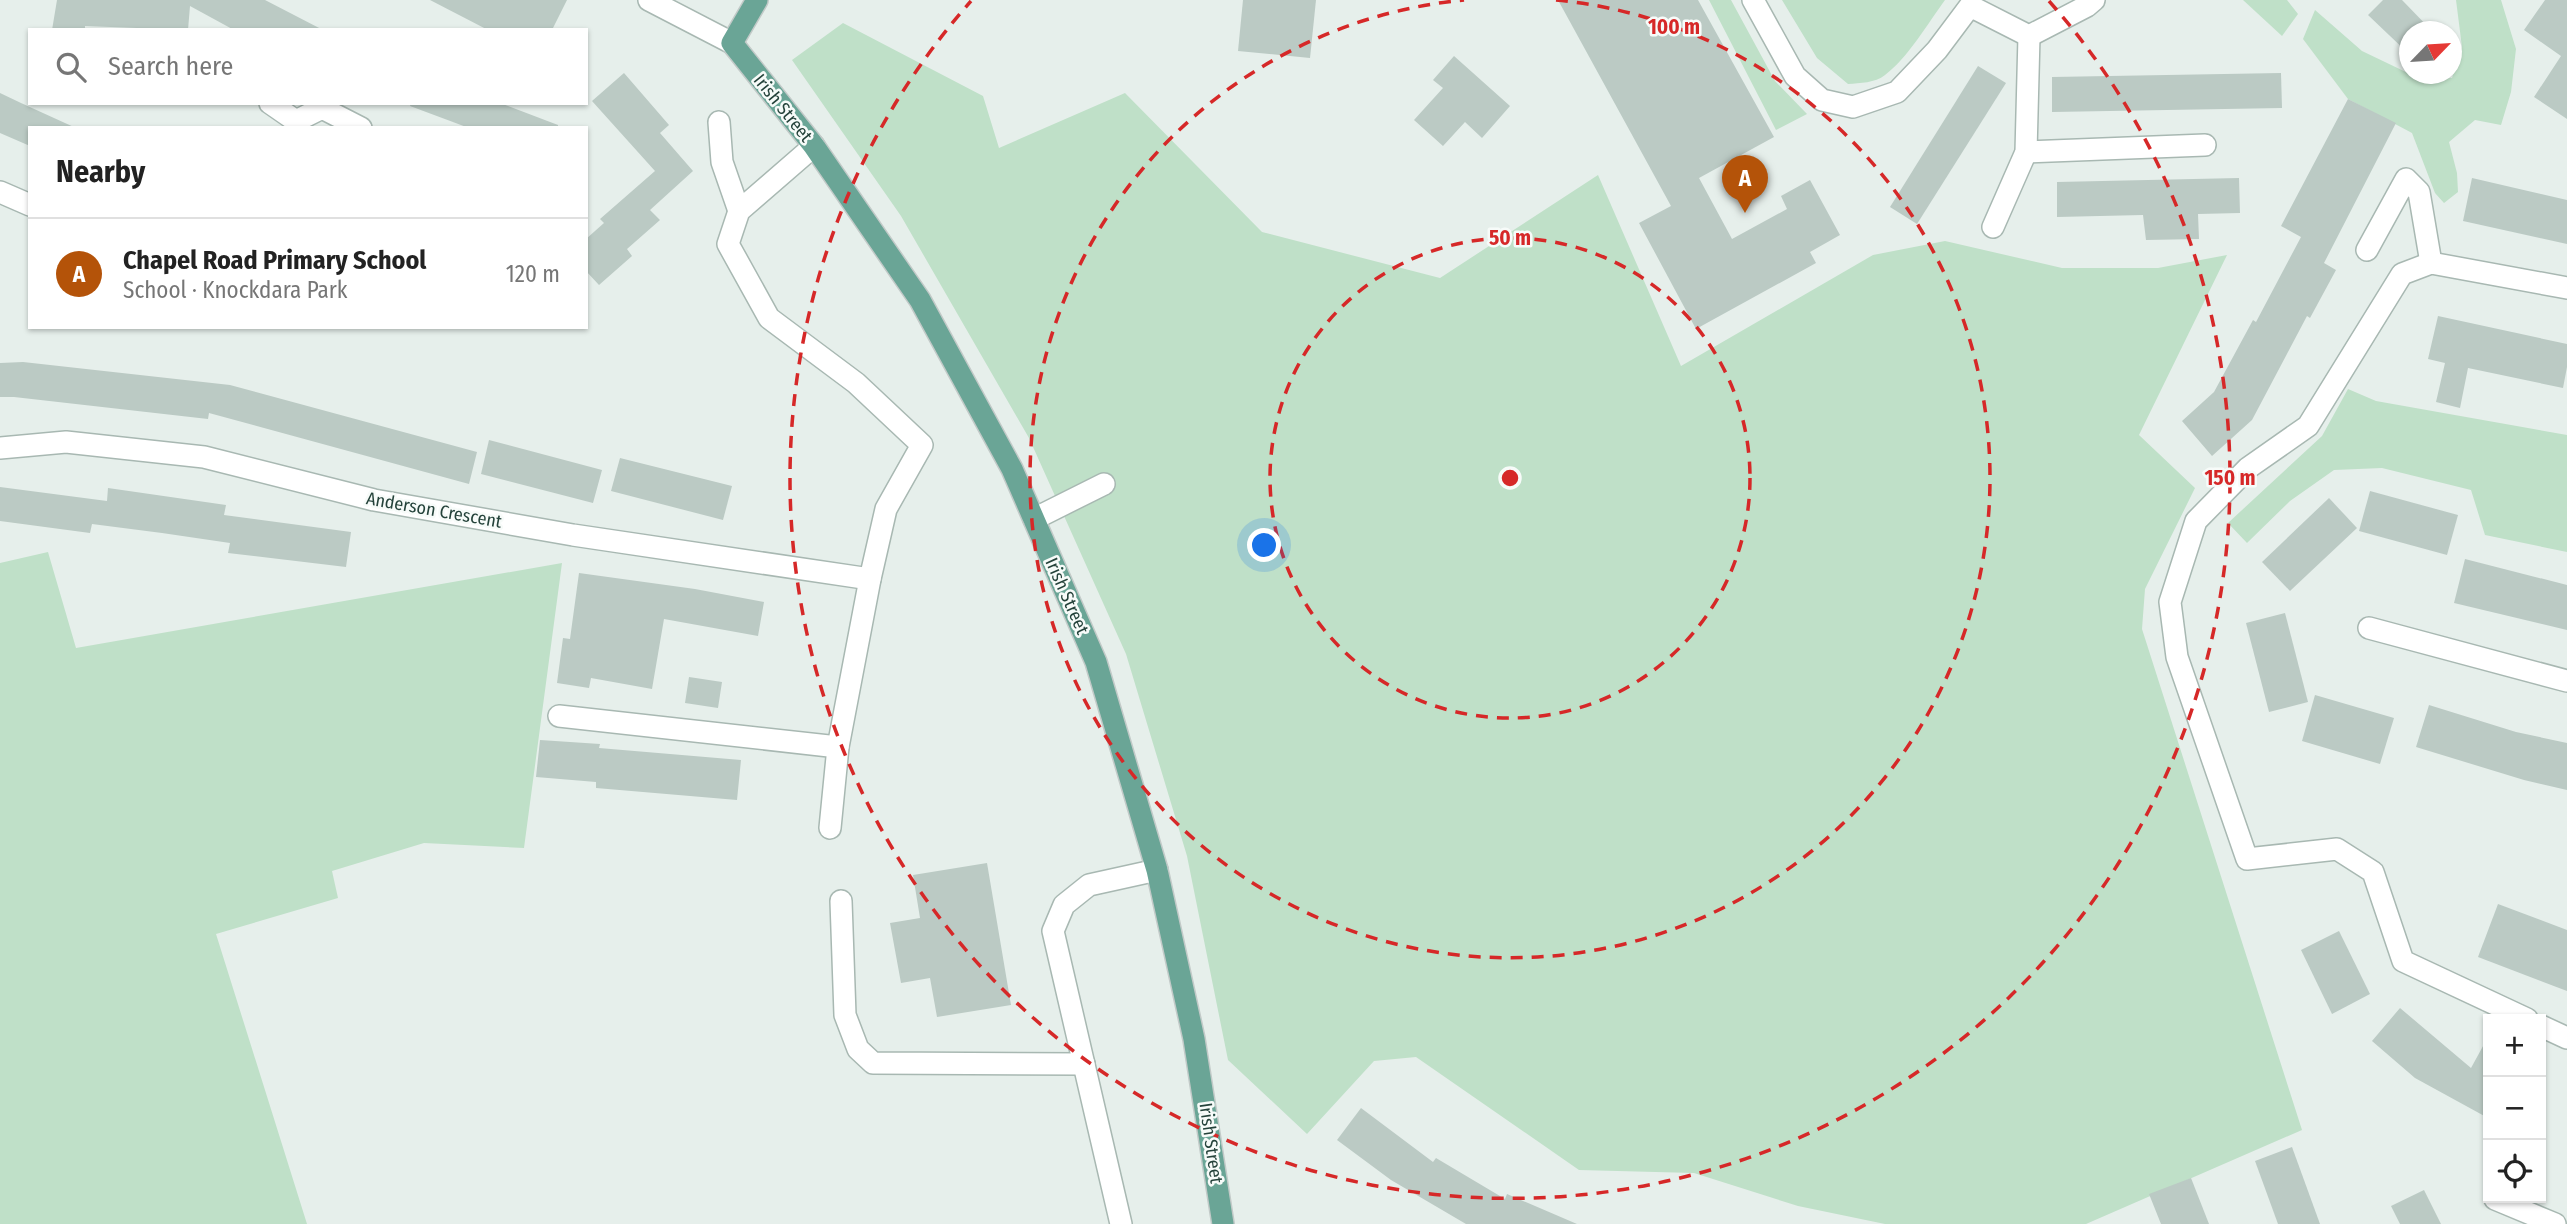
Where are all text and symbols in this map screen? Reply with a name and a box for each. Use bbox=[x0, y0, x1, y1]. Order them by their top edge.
text: 100 m bbox=[1648, 14, 1700, 40]
north arrow bbox=[2399, 21, 2462, 84]
search box bbox=[28, 28, 588, 105]
icon: search bbox=[52, 48, 90, 86]
text: Search here bbox=[108, 51, 233, 82]
street label: Irish Street bbox=[749, 70, 817, 147]
text: Nearby bbox=[56, 154, 145, 190]
pin: A bbox=[1722, 155, 1768, 213]
text: 50 m bbox=[1489, 225, 1531, 251]
text: Chapel Road Primary School bbox=[123, 245, 426, 276]
text: A bbox=[73, 260, 85, 288]
text: 120 m bbox=[506, 260, 560, 288]
text: School · Knockdara Park bbox=[123, 276, 348, 304]
text: 150 m bbox=[2204, 465, 2256, 491]
centre of rings bbox=[1498, 466, 1522, 490]
street label: Anderson Crescent bbox=[365, 487, 504, 533]
your location bbox=[1247, 528, 1281, 562]
street label: Irish Street bbox=[1040, 554, 1094, 638]
map controls bbox=[2483, 1014, 2546, 1203]
button: + bbox=[2483, 1014, 2546, 1077]
button: − bbox=[2483, 1077, 2546, 1140]
street label: Irish Street bbox=[1194, 1101, 1228, 1185]
button: locate bbox=[2483, 1140, 2546, 1203]

